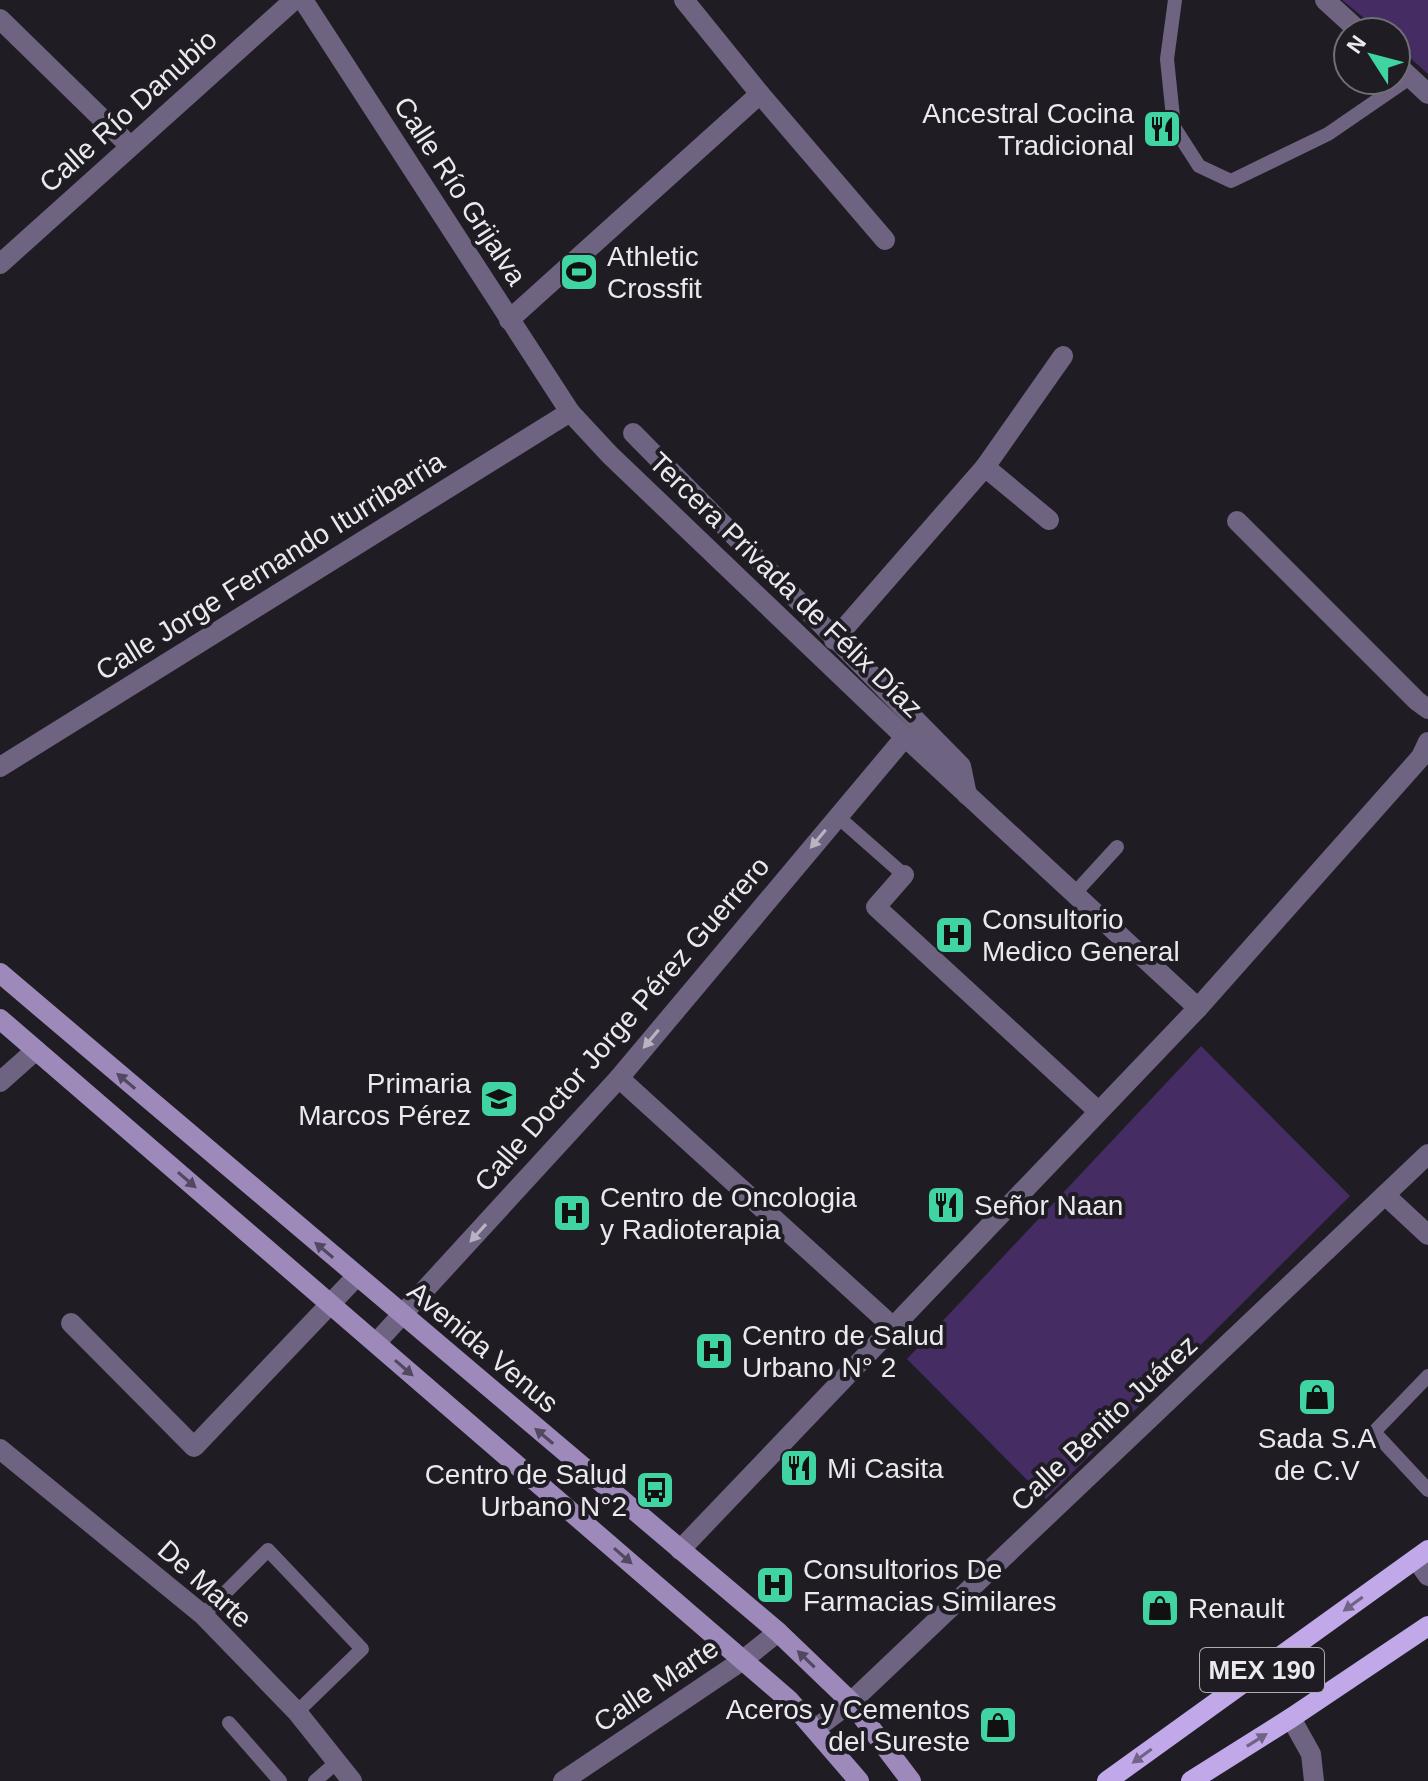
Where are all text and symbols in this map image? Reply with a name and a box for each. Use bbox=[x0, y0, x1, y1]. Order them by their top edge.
north arrow bbox=[1332, 16, 1412, 96]
street label: Calle Río Danubio bbox=[33, 23, 223, 199]
text: N bbox=[1341, 31, 1371, 58]
street label: Calle Río Grijalva bbox=[388, 91, 533, 291]
place label: Ancestral Cocina Tradicional bbox=[922, 98, 1134, 161]
restaurant icon: Ancestral Cocina Tradicional bbox=[1141, 108, 1183, 150]
place label: Athletic Crossfit bbox=[607, 241, 702, 304]
sports icon: Athletic Crossfit bbox=[558, 251, 600, 293]
street label: Calle Jorge Fernando Iturribarria bbox=[90, 445, 450, 686]
street label: Tercera Privada de Félix Díaz bbox=[643, 446, 929, 724]
one-way arrow bbox=[810, 829, 827, 849]
street label: Calle Doctor Jorge Pérez Guerrero bbox=[468, 851, 776, 1197]
place label: Consultorio Medico General bbox=[982, 904, 1180, 967]
hospital icon: Consultorio Medico General bbox=[933, 914, 975, 956]
one-way arrow bbox=[643, 1029, 660, 1049]
place label: Primaria Marcos Pérez bbox=[298, 1068, 471, 1131]
one-way arrow bbox=[117, 1073, 137, 1090]
school or university icon: Primaria Marcos Pérez bbox=[478, 1078, 520, 1120]
one-way arrow bbox=[177, 1170, 196, 1188]
place label: Centro de Oncologia y Radioterapia bbox=[600, 1182, 857, 1245]
restaurant icon: Señor Naan bbox=[925, 1184, 967, 1226]
place label: Señor Naan bbox=[974, 1190, 1123, 1221]
hospital icon: Centro de Oncologia y Radioterapia bbox=[551, 1192, 593, 1234]
one-way arrow bbox=[469, 1223, 487, 1242]
one-way arrow bbox=[314, 1242, 334, 1259]
street label: Avenida Venus bbox=[402, 1275, 564, 1419]
place label: Centro de Salud Urbano N° 2 bbox=[742, 1320, 944, 1383]
street label: Calle Benito Juárez bbox=[1005, 1329, 1203, 1517]
hospital icon: Centro de Salud Urbano N° 2 bbox=[693, 1330, 735, 1372]
one-way arrow bbox=[394, 1359, 414, 1376]
shop icon: Sada S.A de C.V bbox=[1296, 1376, 1338, 1418]
place label: Sada S.A de C.V bbox=[1258, 1423, 1376, 1486]
one-way arrow bbox=[535, 1428, 555, 1445]
restaurant icon: Mi Casita bbox=[778, 1447, 820, 1489]
place label: Mi Casita bbox=[827, 1453, 944, 1484]
place label: Centro de Salud Urbano N°2 bbox=[425, 1459, 627, 1522]
bus stop icon: Centro de Salud Urbano N°2 bbox=[634, 1469, 676, 1511]
street label: De Marte bbox=[152, 1534, 258, 1634]
one-way arrow bbox=[612, 1547, 632, 1564]
place label: Consultorios De Farmacias Similares bbox=[803, 1554, 1057, 1617]
hospital icon: Consultorios De Farmacias Similares bbox=[754, 1564, 796, 1606]
shop icon: Renault bbox=[1139, 1587, 1181, 1629]
place label: Renault bbox=[1188, 1593, 1285, 1624]
one-way arrow bbox=[1342, 1596, 1364, 1612]
street label: Calle Marte bbox=[588, 1632, 724, 1738]
road number: MEX 190 bbox=[1200, 1648, 1324, 1692]
one-way arrow bbox=[797, 1650, 816, 1669]
place label: Aceros y Cementos del Sureste bbox=[726, 1694, 970, 1757]
shop icon: Aceros y Cementos del Sureste bbox=[977, 1704, 1019, 1746]
one-way arrow bbox=[1246, 1733, 1268, 1747]
one-way arrow bbox=[1131, 1748, 1152, 1763]

